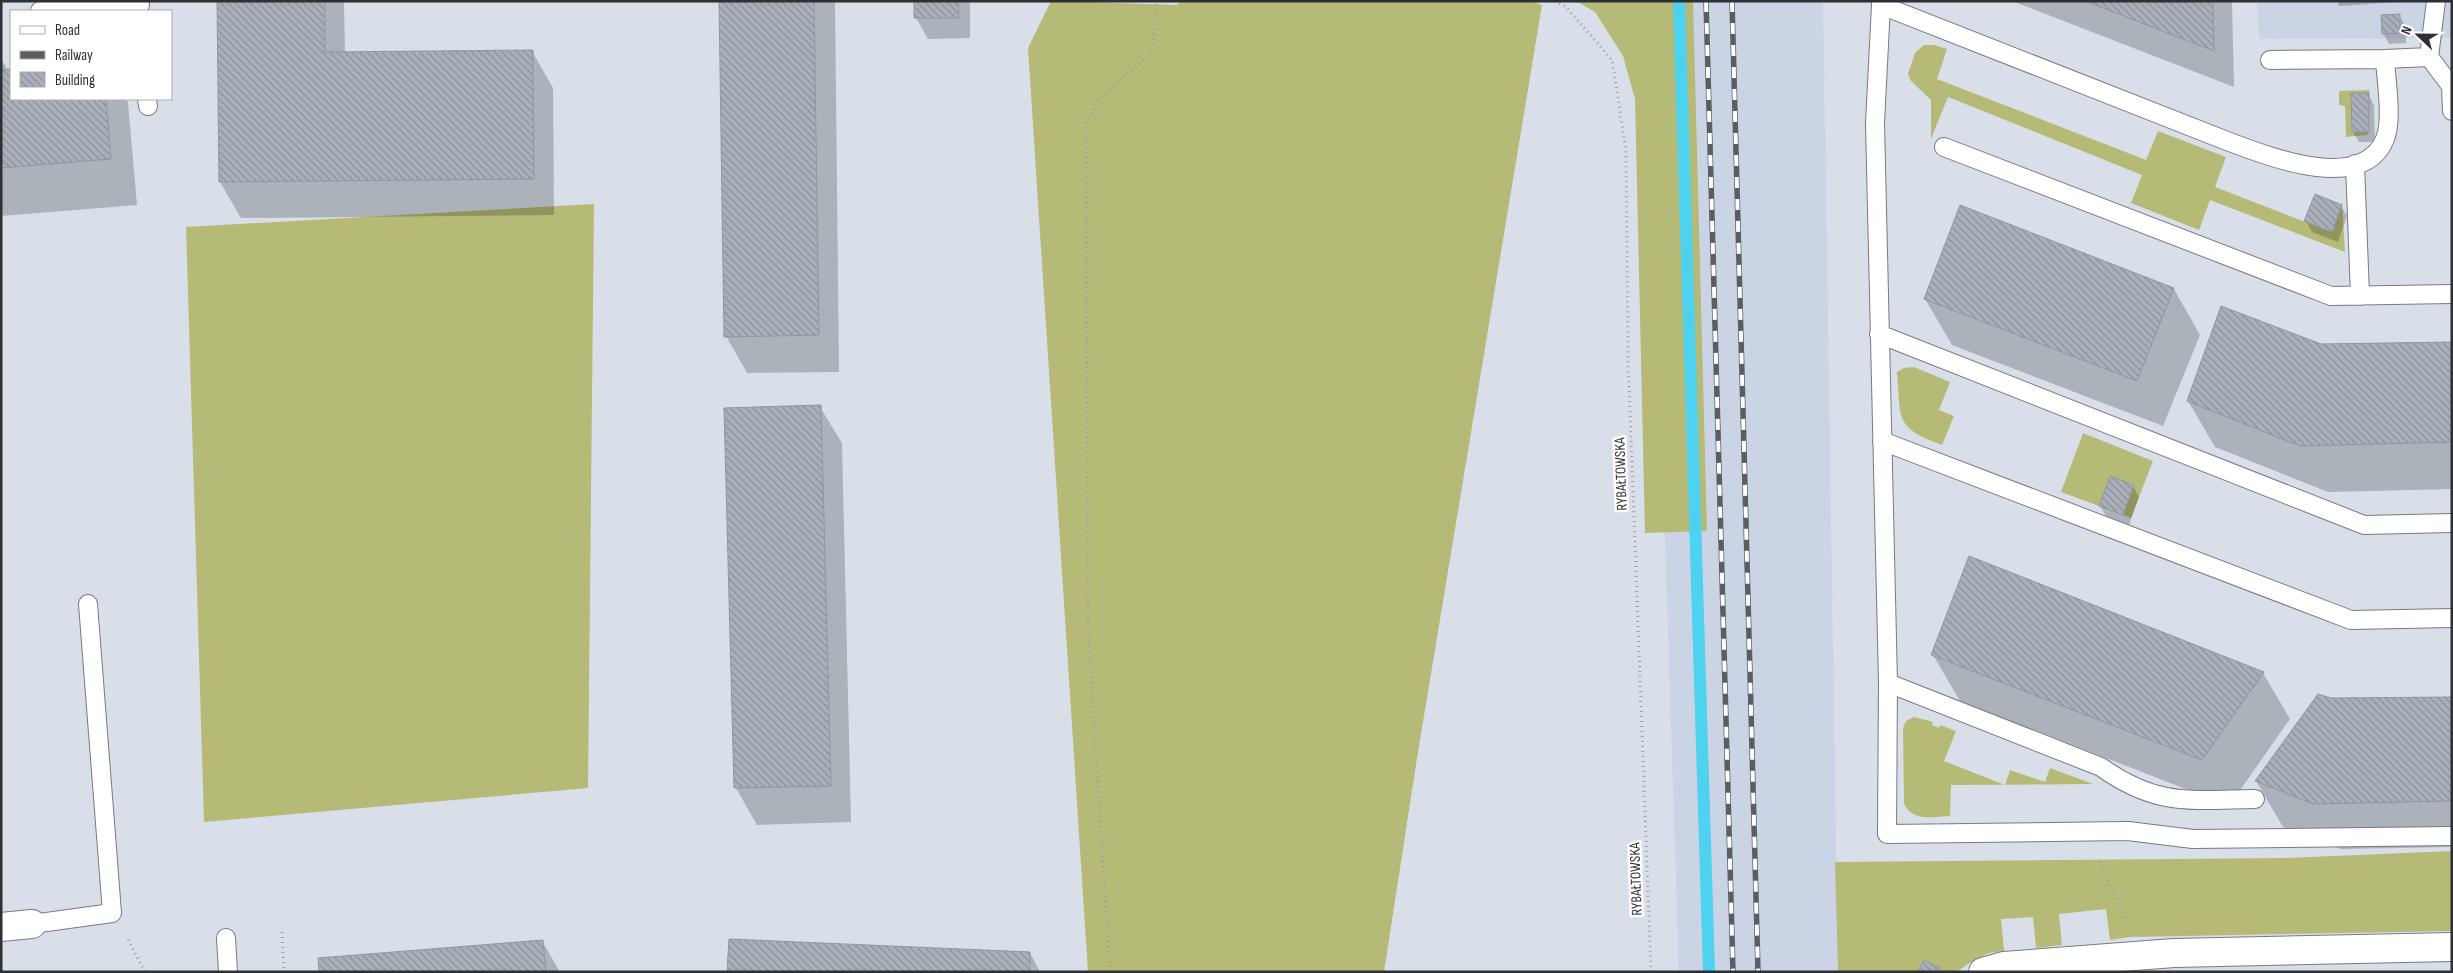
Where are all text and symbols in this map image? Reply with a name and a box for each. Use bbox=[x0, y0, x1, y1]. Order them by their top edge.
legend bbox=[10, 10, 172, 100]
north arrow bbox=[2393, 10, 2443, 60]
text: Road bbox=[55, 21, 80, 40]
text: N bbox=[2397, 24, 2416, 37]
text: Railway bbox=[55, 46, 93, 65]
text: Building bbox=[55, 71, 95, 90]
street label: RYBAŁTOWSKA bbox=[1610, 437, 1632, 511]
street label: RYBAŁTOWSKA bbox=[1625, 842, 1647, 916]

